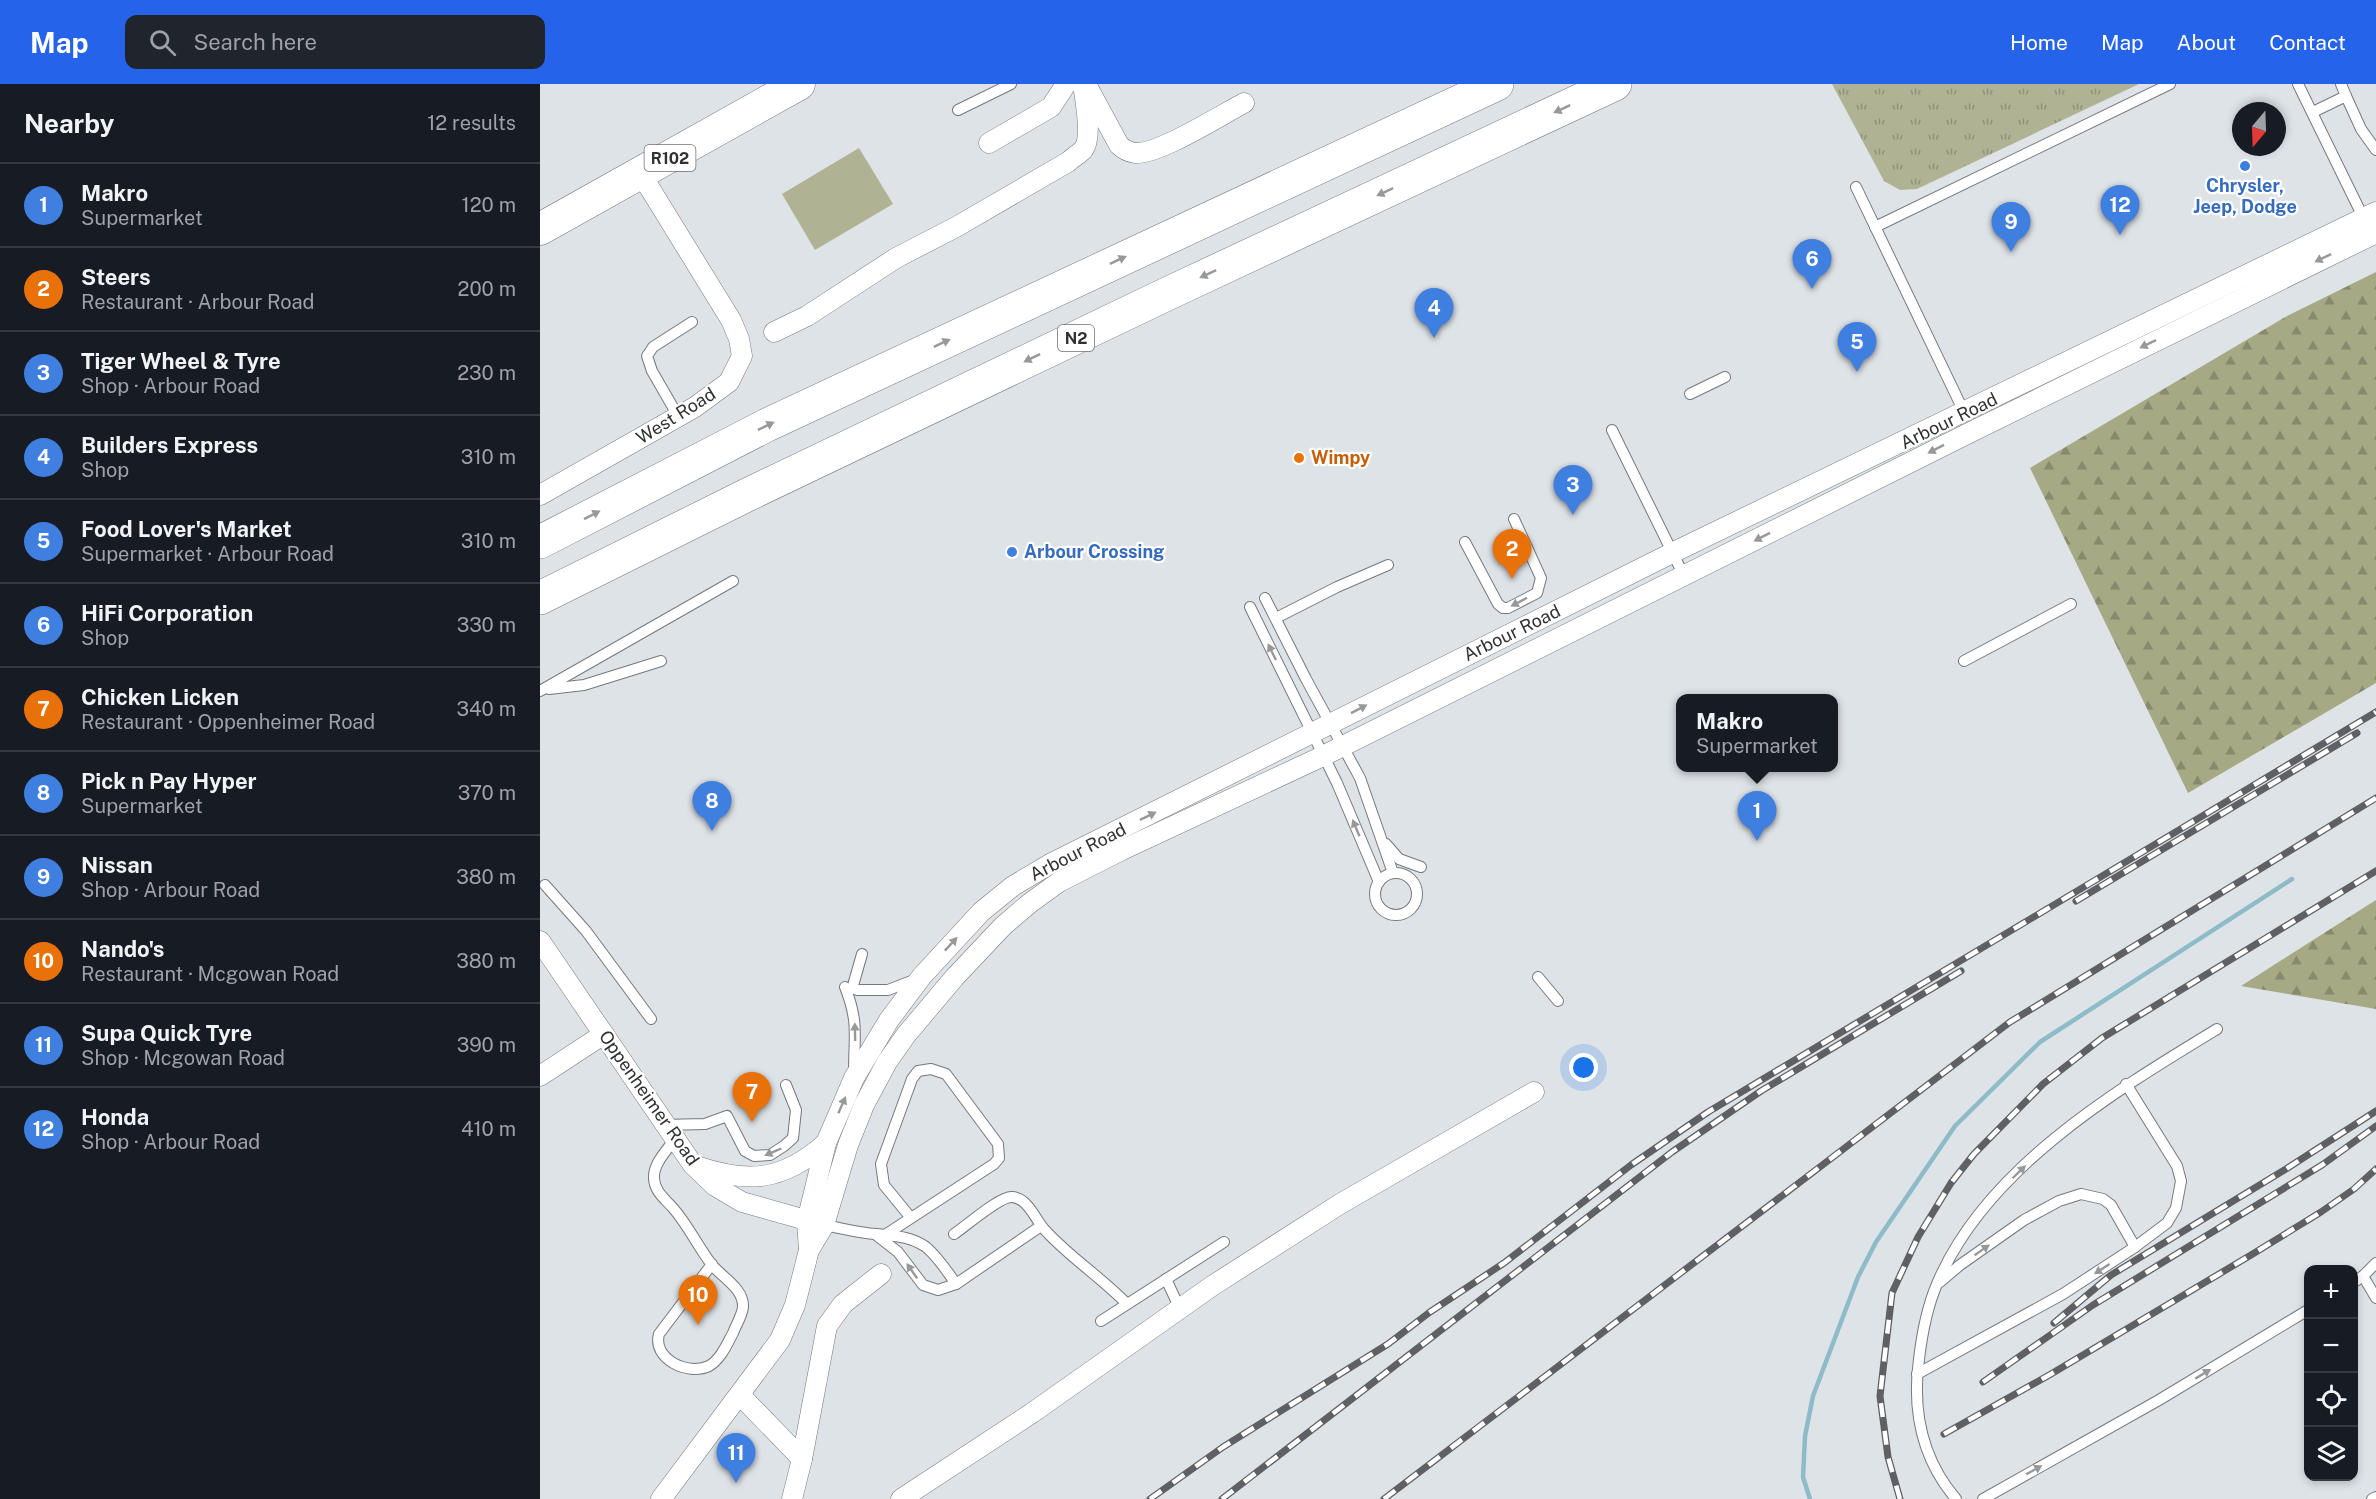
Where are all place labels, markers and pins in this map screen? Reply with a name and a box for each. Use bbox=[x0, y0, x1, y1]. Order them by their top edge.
marker: Chrysler, Jeep, Dodge bbox=[2238, 159, 2252, 173]
place label: Chrysler, Jeep, Dodge bbox=[2193, 175, 2297, 217]
pin: 12 bbox=[2100, 186, 2140, 235]
pin: 9 bbox=[1992, 202, 2030, 252]
pin: 6 bbox=[1792, 240, 1832, 289]
pin: 4 bbox=[1414, 288, 1454, 338]
pin: 5 bbox=[1838, 322, 1876, 372]
place label: Wimpy bbox=[1311, 447, 1370, 468]
marker: Wimpy bbox=[1292, 451, 1306, 465]
pin: 3 bbox=[1554, 466, 1592, 515]
pin: 2 bbox=[1492, 530, 1532, 579]
place label: Arbour Crossing bbox=[1024, 541, 1164, 562]
marker: Arbour Crossing bbox=[1005, 545, 1019, 559]
pin: 8 bbox=[692, 782, 732, 831]
pin: 1 bbox=[1738, 792, 1776, 841]
pin: 7 bbox=[732, 1072, 772, 1122]
pin: 10 bbox=[678, 1276, 718, 1325]
pin: 11 bbox=[716, 1434, 756, 1483]

